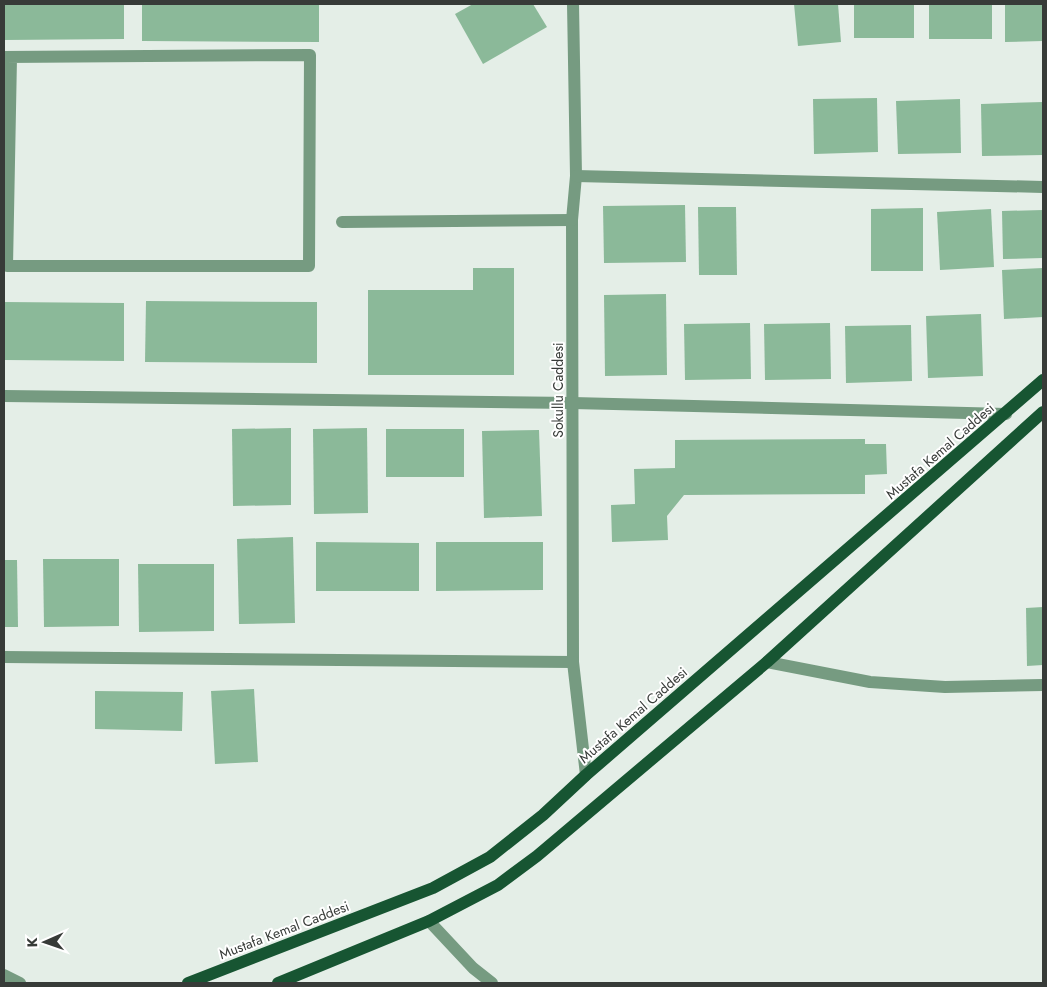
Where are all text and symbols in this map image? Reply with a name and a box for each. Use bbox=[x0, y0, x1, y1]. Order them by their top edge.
street label: Sokullu Caddesi bbox=[548, 342, 568, 438]
street label: Mustafa Kemal Caddesi bbox=[881, 398, 999, 504]
street label: Mustafa Kemal Caddesi bbox=[574, 662, 692, 768]
street label: Mustafa Kemal Caddesi bbox=[216, 896, 352, 964]
north arrow bbox=[20, 917, 70, 967]
text: K bbox=[22, 937, 42, 948]

